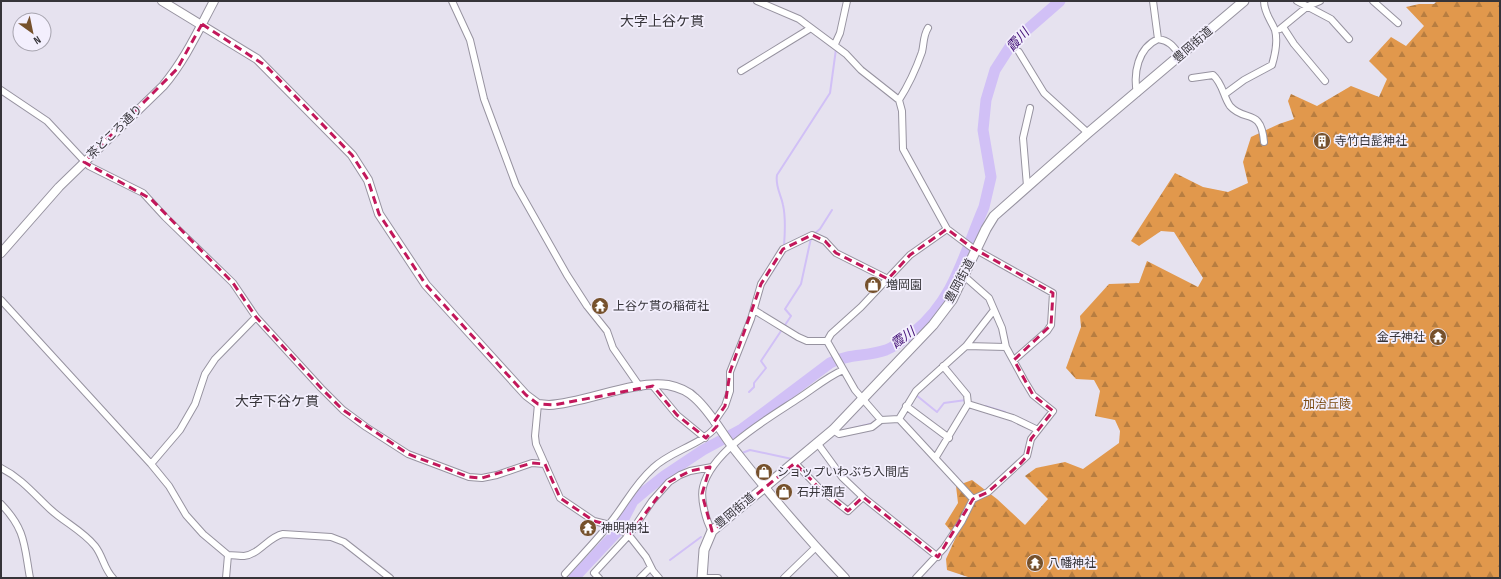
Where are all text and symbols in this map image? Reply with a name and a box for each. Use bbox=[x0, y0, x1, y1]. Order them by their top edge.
north arrow bbox=[12, 12, 52, 52]
district label: 大字上谷ケ貫 bbox=[620, 13, 704, 30]
water label: 霞川 bbox=[1003, 24, 1034, 55]
street label: 豊岡街道 bbox=[1170, 24, 1216, 66]
text: N bbox=[31, 33, 43, 47]
street label: 茶どころ通り bbox=[84, 102, 146, 162]
building icon: 寺竹白髭神社 bbox=[1312, 131, 1332, 151]
place label: 寺竹白髭神社 bbox=[1335, 134, 1407, 149]
street label: 豊岡街道 bbox=[942, 256, 978, 306]
shop icon: 増岡園 bbox=[863, 275, 883, 295]
place label: 増岡園 bbox=[886, 278, 922, 293]
temple icon: 上谷ケ貫の稲荷社 bbox=[590, 296, 610, 316]
place label: 上谷ケ貫の稲荷社 bbox=[613, 299, 709, 314]
water label: 霞川 bbox=[888, 323, 920, 352]
temple icon: 金子神社 bbox=[1428, 327, 1448, 347]
place label: 金子神社 bbox=[1377, 330, 1425, 345]
district label: 大字下谷ケ貫 bbox=[235, 393, 319, 410]
park label: 加治丘陵 bbox=[1303, 397, 1351, 412]
shop icon: ショップいわぶち入間店 bbox=[754, 462, 774, 482]
place label: ショップいわぶち入間店 bbox=[777, 465, 909, 480]
shop icon: 石井酒店 bbox=[774, 482, 794, 502]
place label: 石井酒店 bbox=[797, 485, 845, 500]
street label: 豊岡街道 bbox=[712, 490, 758, 532]
temple icon: 神明神社 bbox=[578, 518, 598, 538]
place label: 神明神社 bbox=[601, 521, 649, 536]
temple icon: 八幡神社 bbox=[1025, 553, 1045, 573]
place label: 八幡神社 bbox=[1048, 556, 1096, 571]

